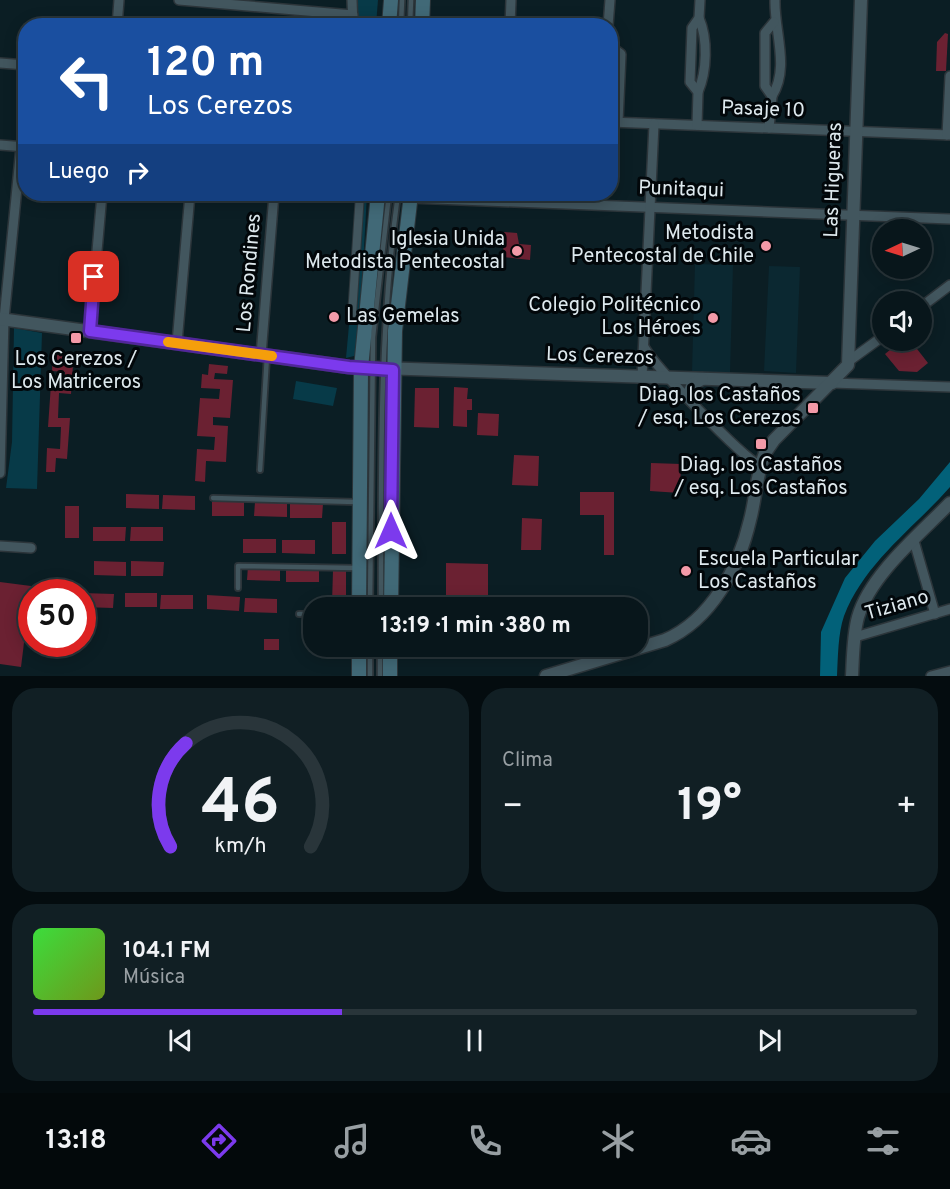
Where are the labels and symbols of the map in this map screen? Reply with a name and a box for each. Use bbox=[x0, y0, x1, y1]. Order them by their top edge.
street label: Pasaje 10 bbox=[721, 96, 805, 124]
street label: Las Higueras bbox=[819, 122, 849, 238]
street label: Punitaqui bbox=[638, 176, 724, 204]
street label: Los Rondines bbox=[232, 212, 268, 334]
north arrow bbox=[872, 219, 932, 279]
place label: Metodista Pentecostal de Chile bbox=[571, 221, 754, 270]
place label: Iglesia Unida Metodista Pentecostal bbox=[305, 227, 505, 276]
marker: Metodista Pentecostal de Chile bbox=[759, 239, 773, 253]
marker: Iglesia Unida Metodista Pentecostal bbox=[510, 244, 524, 258]
pin bbox=[68, 251, 119, 302]
place label: Colegio Politécnico Los Héroes bbox=[528, 293, 701, 342]
place label: Las Gemelas bbox=[346, 304, 460, 330]
marker: Las Gemelas bbox=[327, 310, 341, 324]
marker: Colegio Politécnico Los Héroes bbox=[706, 311, 720, 325]
marker: Los Cerezos / Los Matriceros bbox=[69, 331, 83, 345]
street label: Los Cerezos bbox=[545, 342, 655, 372]
place label: Los Cerezos / Los Matriceros bbox=[11, 347, 141, 396]
place label: Diag. los Castaños / esq. Los Cerezos bbox=[637, 383, 801, 432]
marker: Diag. los Castaños / esq. Los Cerezos bbox=[806, 401, 820, 415]
marker: Diag. los Castaños / esq. Los Castaños bbox=[754, 437, 768, 451]
place label: Diag. los Castaños / esq. Los Castaños bbox=[673, 453, 848, 502]
position arrow bbox=[359, 499, 423, 563]
place label: Escuela Particular Los Castaños bbox=[698, 547, 859, 596]
marker: Escuela Particular Los Castaños bbox=[679, 564, 693, 578]
speed limit sign: 50 bbox=[18, 579, 96, 657]
street label: Tiziano bbox=[862, 584, 932, 628]

